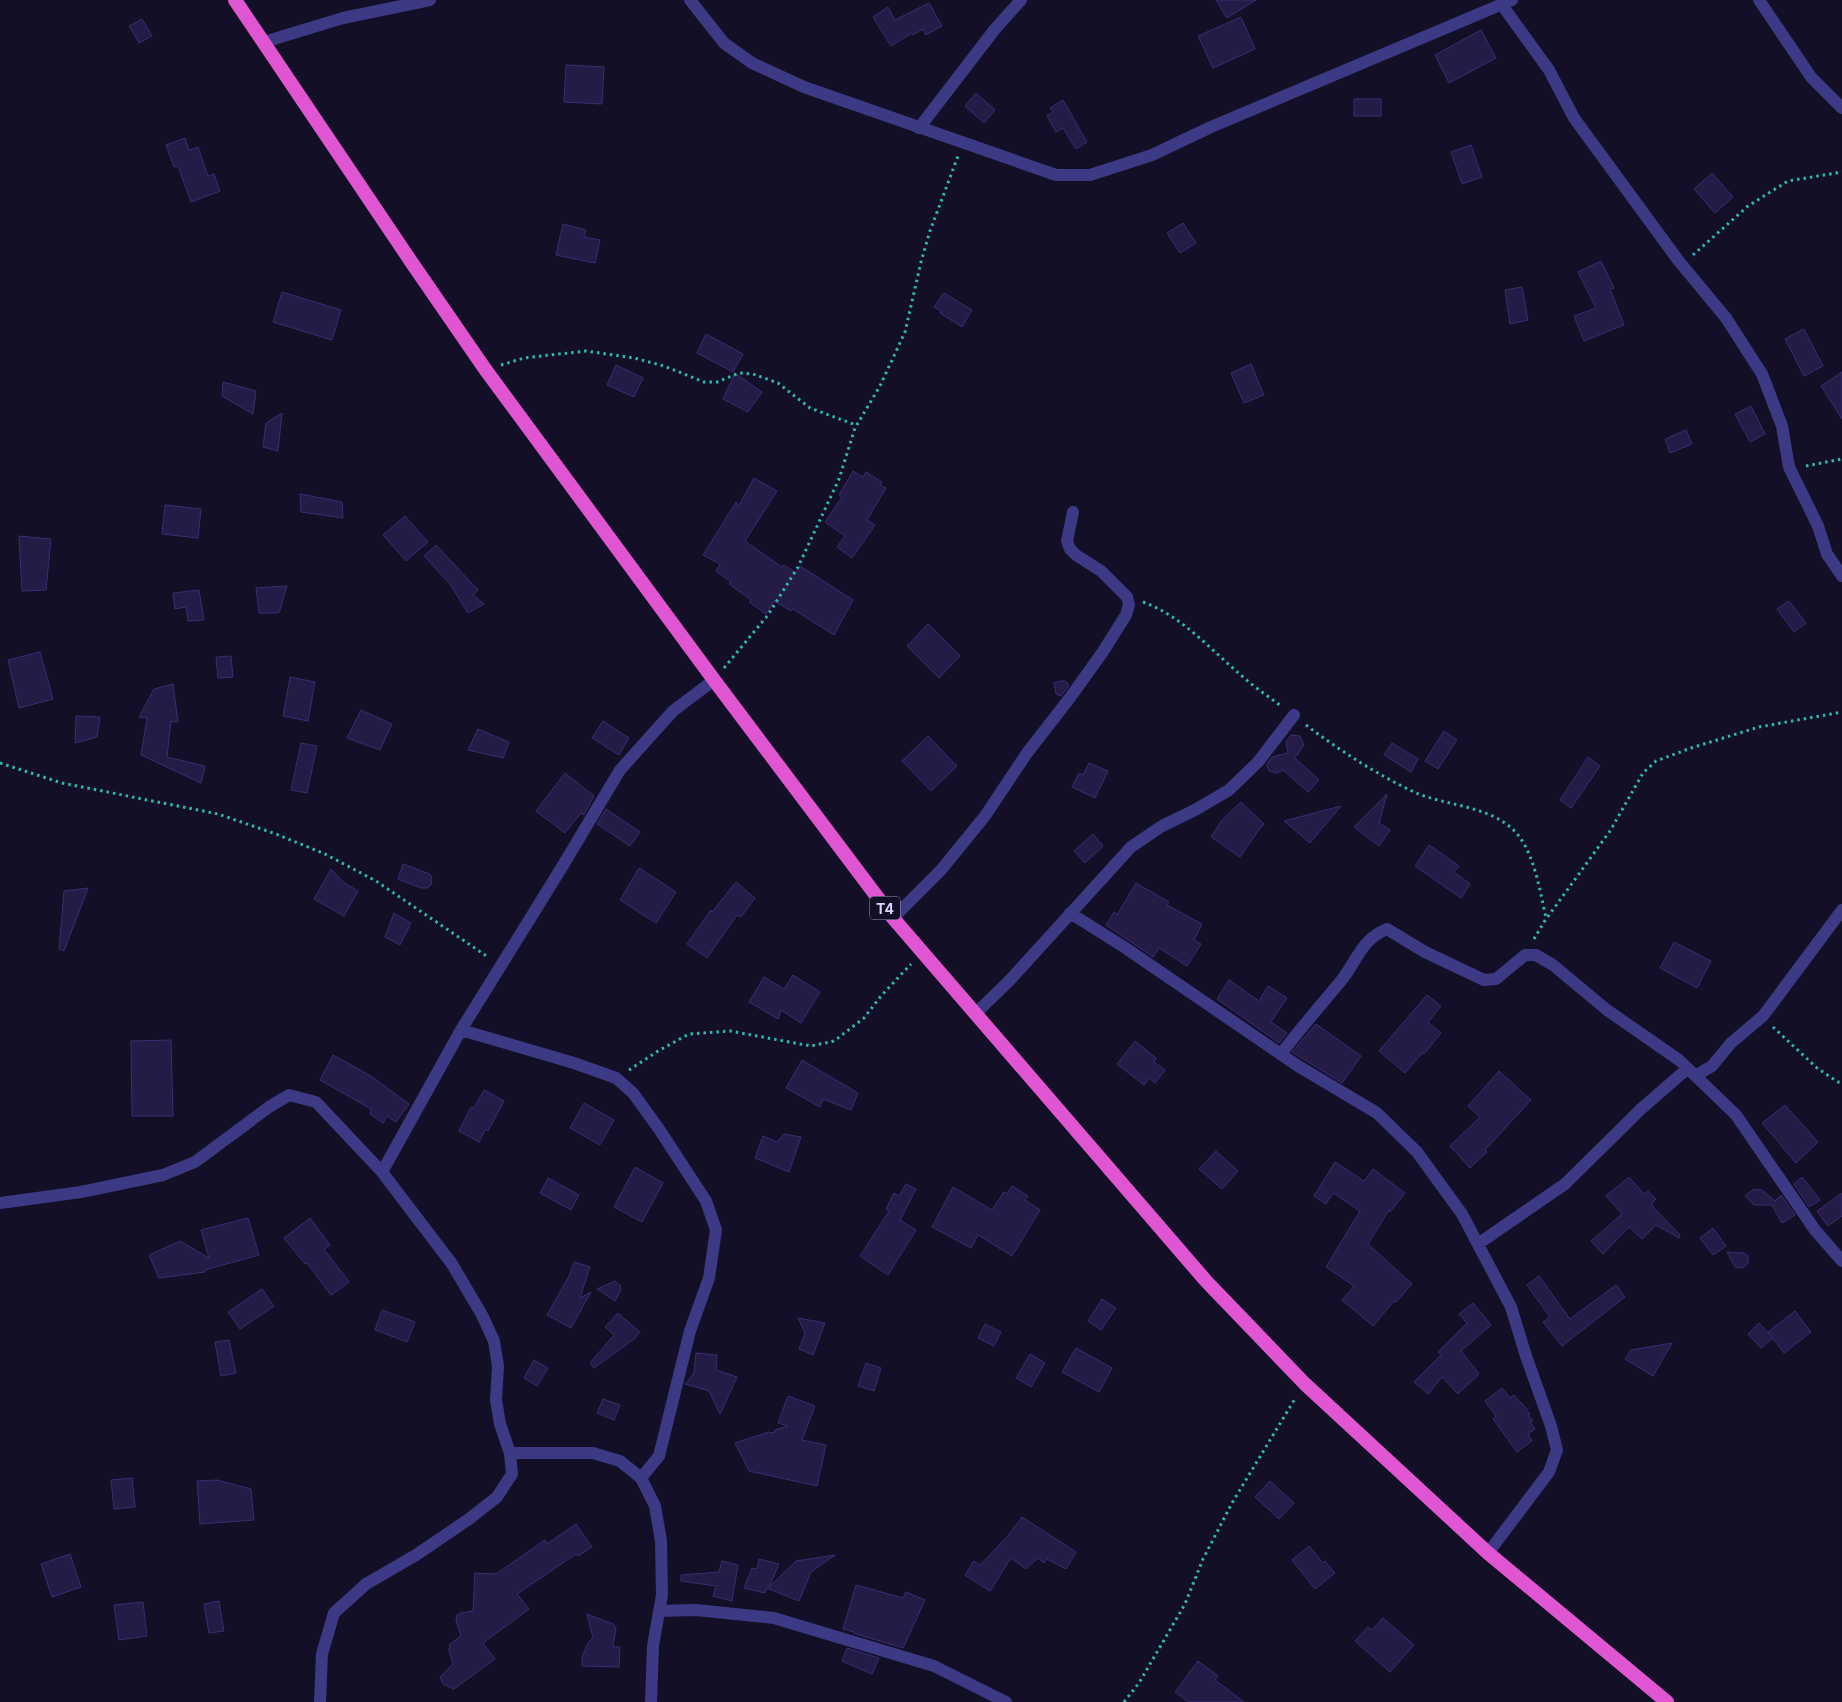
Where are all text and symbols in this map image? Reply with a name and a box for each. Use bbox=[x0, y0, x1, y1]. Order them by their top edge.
road number: T4 bbox=[870, 896, 900, 920]

